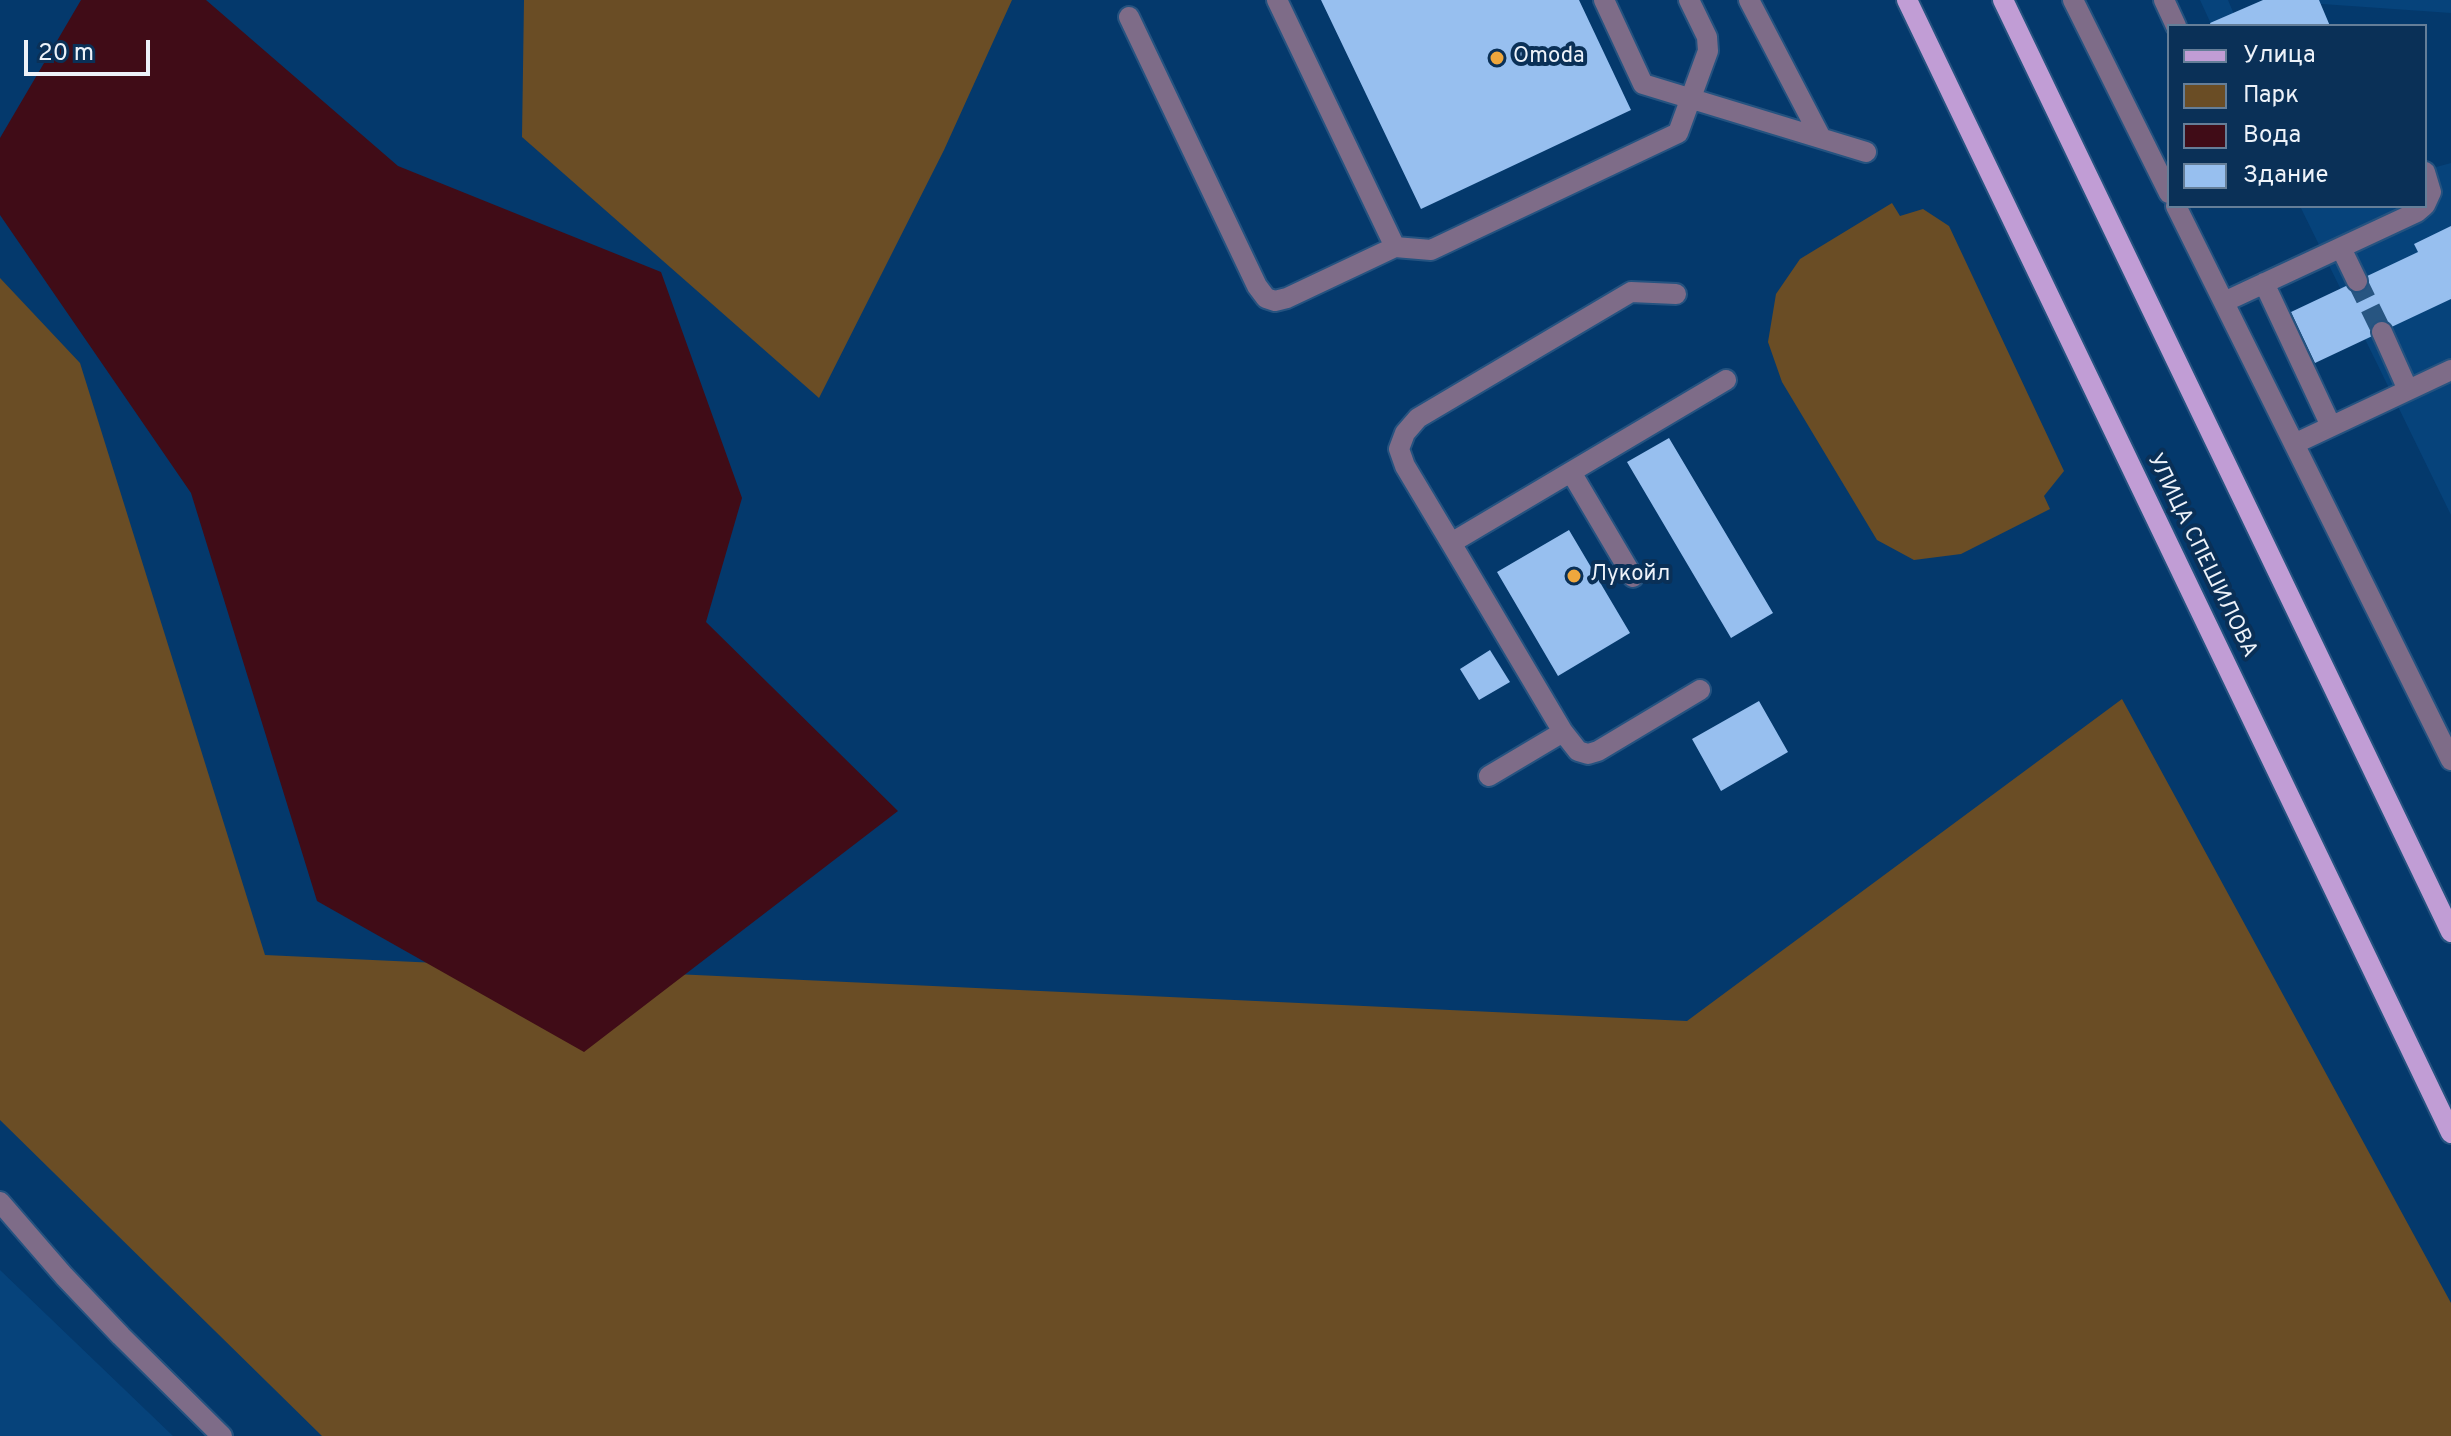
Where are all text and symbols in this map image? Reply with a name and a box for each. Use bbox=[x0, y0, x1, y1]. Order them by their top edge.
scale bar bbox=[28, 24, 154, 74]
legend bbox=[2167, 24, 2427, 208]
text: 20 m bbox=[38, 39, 94, 69]
text: Улица bbox=[2243, 41, 2316, 71]
place label: Omoda bbox=[1513, 45, 1585, 71]
marker: Omoda bbox=[1488, 49, 1506, 67]
text: Парк bbox=[2243, 81, 2299, 111]
text: Вода bbox=[2243, 121, 2301, 151]
text: Здание bbox=[2243, 161, 2329, 191]
street label: УЛИЦА СПЕШИЛОВА bbox=[2140, 450, 2262, 662]
place label: Лукойл bbox=[1590, 563, 1670, 589]
marker: Лукойл bbox=[1565, 567, 1583, 585]

